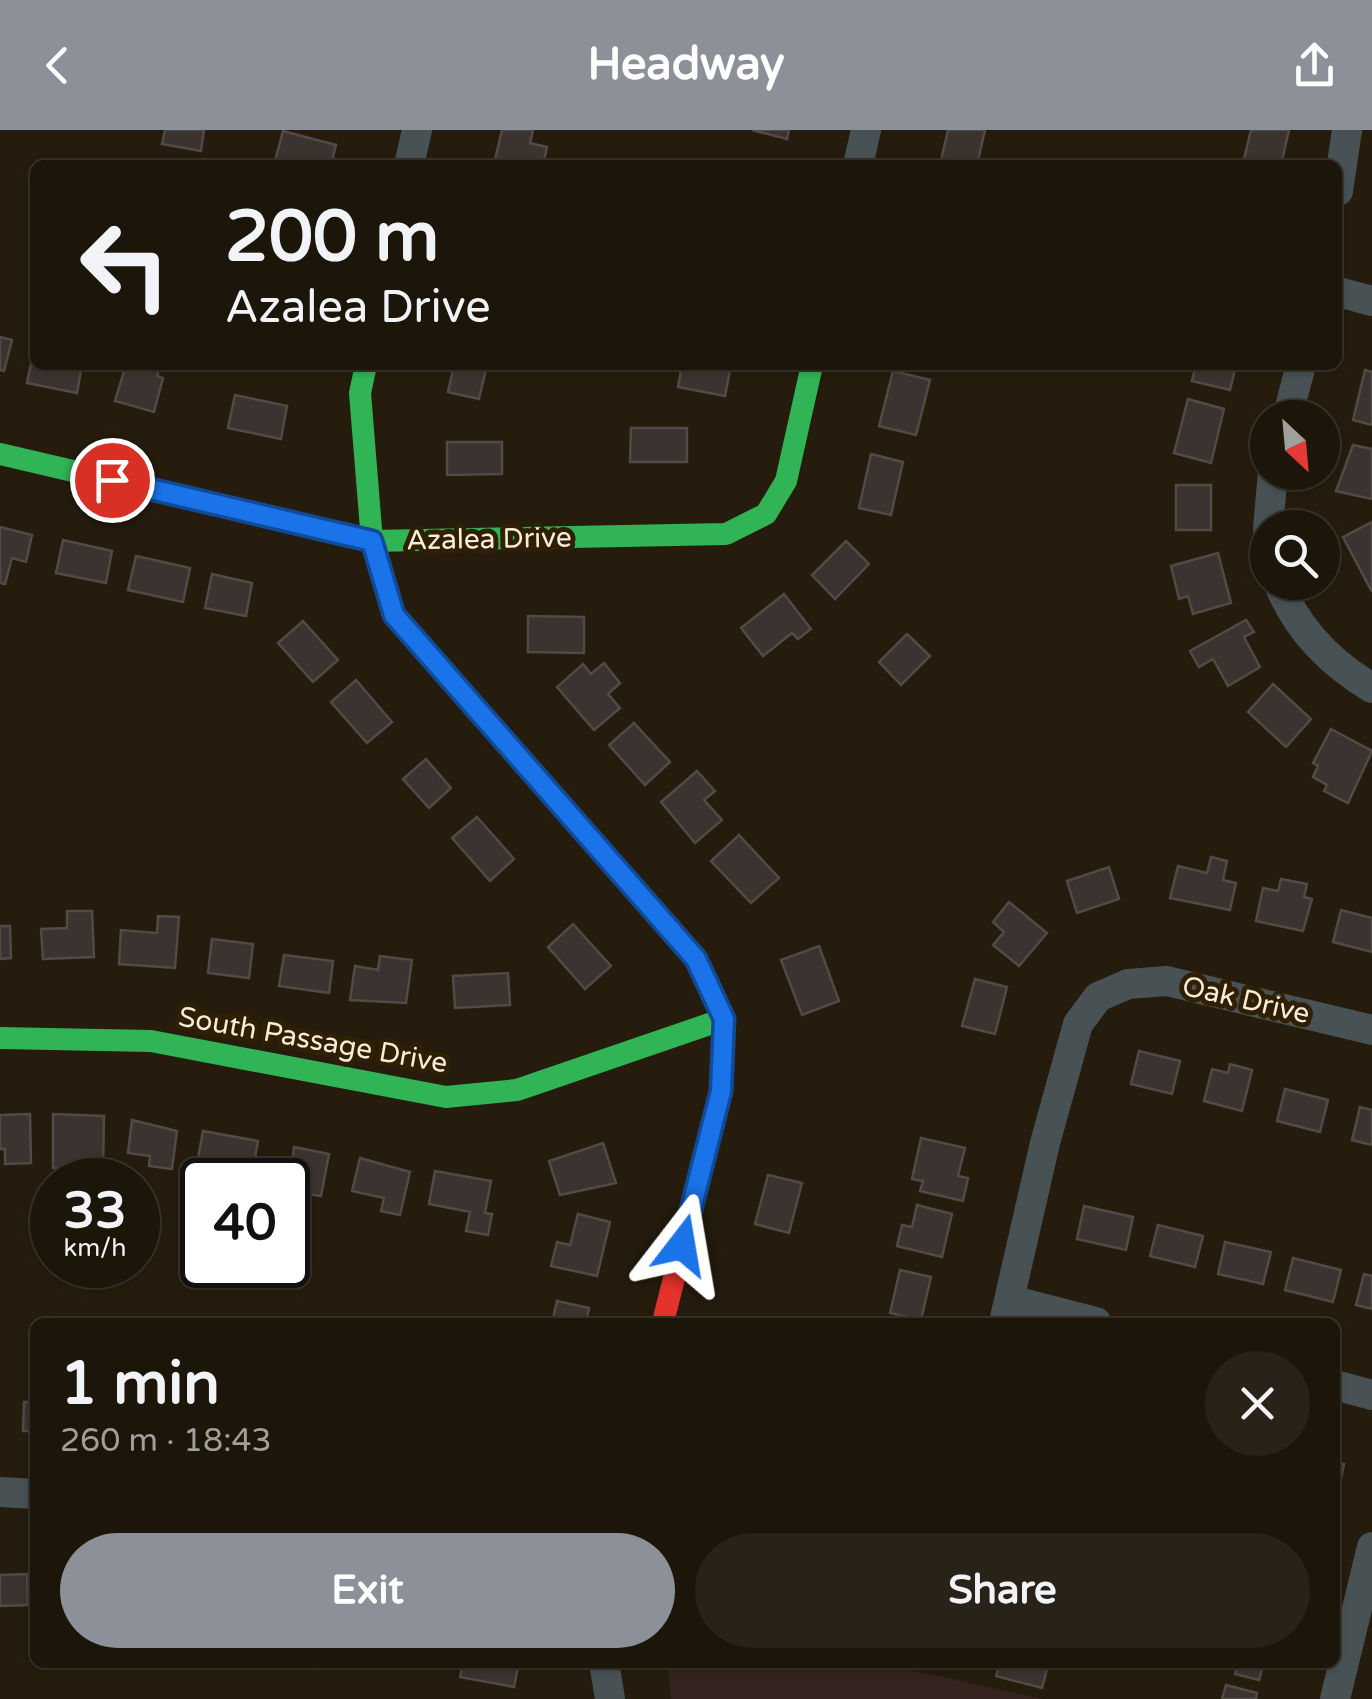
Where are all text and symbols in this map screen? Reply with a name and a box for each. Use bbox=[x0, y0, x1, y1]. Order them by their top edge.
icon: back bbox=[30, 38, 85, 93]
text: Headway bbox=[588, 38, 784, 92]
icon: share bbox=[1287, 38, 1342, 93]
text: 200 m bbox=[225, 196, 439, 280]
icon: left bbox=[60, 200, 190, 330]
text: Azalea Drive bbox=[225, 281, 491, 335]
north arrow bbox=[1250, 400, 1340, 490]
map controls bbox=[1250, 400, 1340, 600]
pin bbox=[70, 438, 155, 523]
icon: arrive bbox=[85, 453, 140, 508]
button: search bbox=[1250, 510, 1340, 600]
street label: Azalea Drive bbox=[406, 521, 572, 557]
street label: Oak Drive bbox=[1179, 969, 1313, 1031]
street label: South Passage Drive bbox=[176, 1000, 450, 1080]
speed limit sign: 40 bbox=[180, 1158, 310, 1288]
text: 33 bbox=[64, 1181, 126, 1241]
position arrow bbox=[630, 1193, 734, 1297]
text: km/h bbox=[64, 1233, 126, 1263]
text: 1 min bbox=[60, 1348, 220, 1420]
button: close bbox=[1205, 1351, 1310, 1456]
text: 260 m · 18:43 bbox=[60, 1422, 272, 1460]
button: Exit bbox=[60, 1533, 675, 1648]
button: Share bbox=[695, 1533, 1310, 1648]

